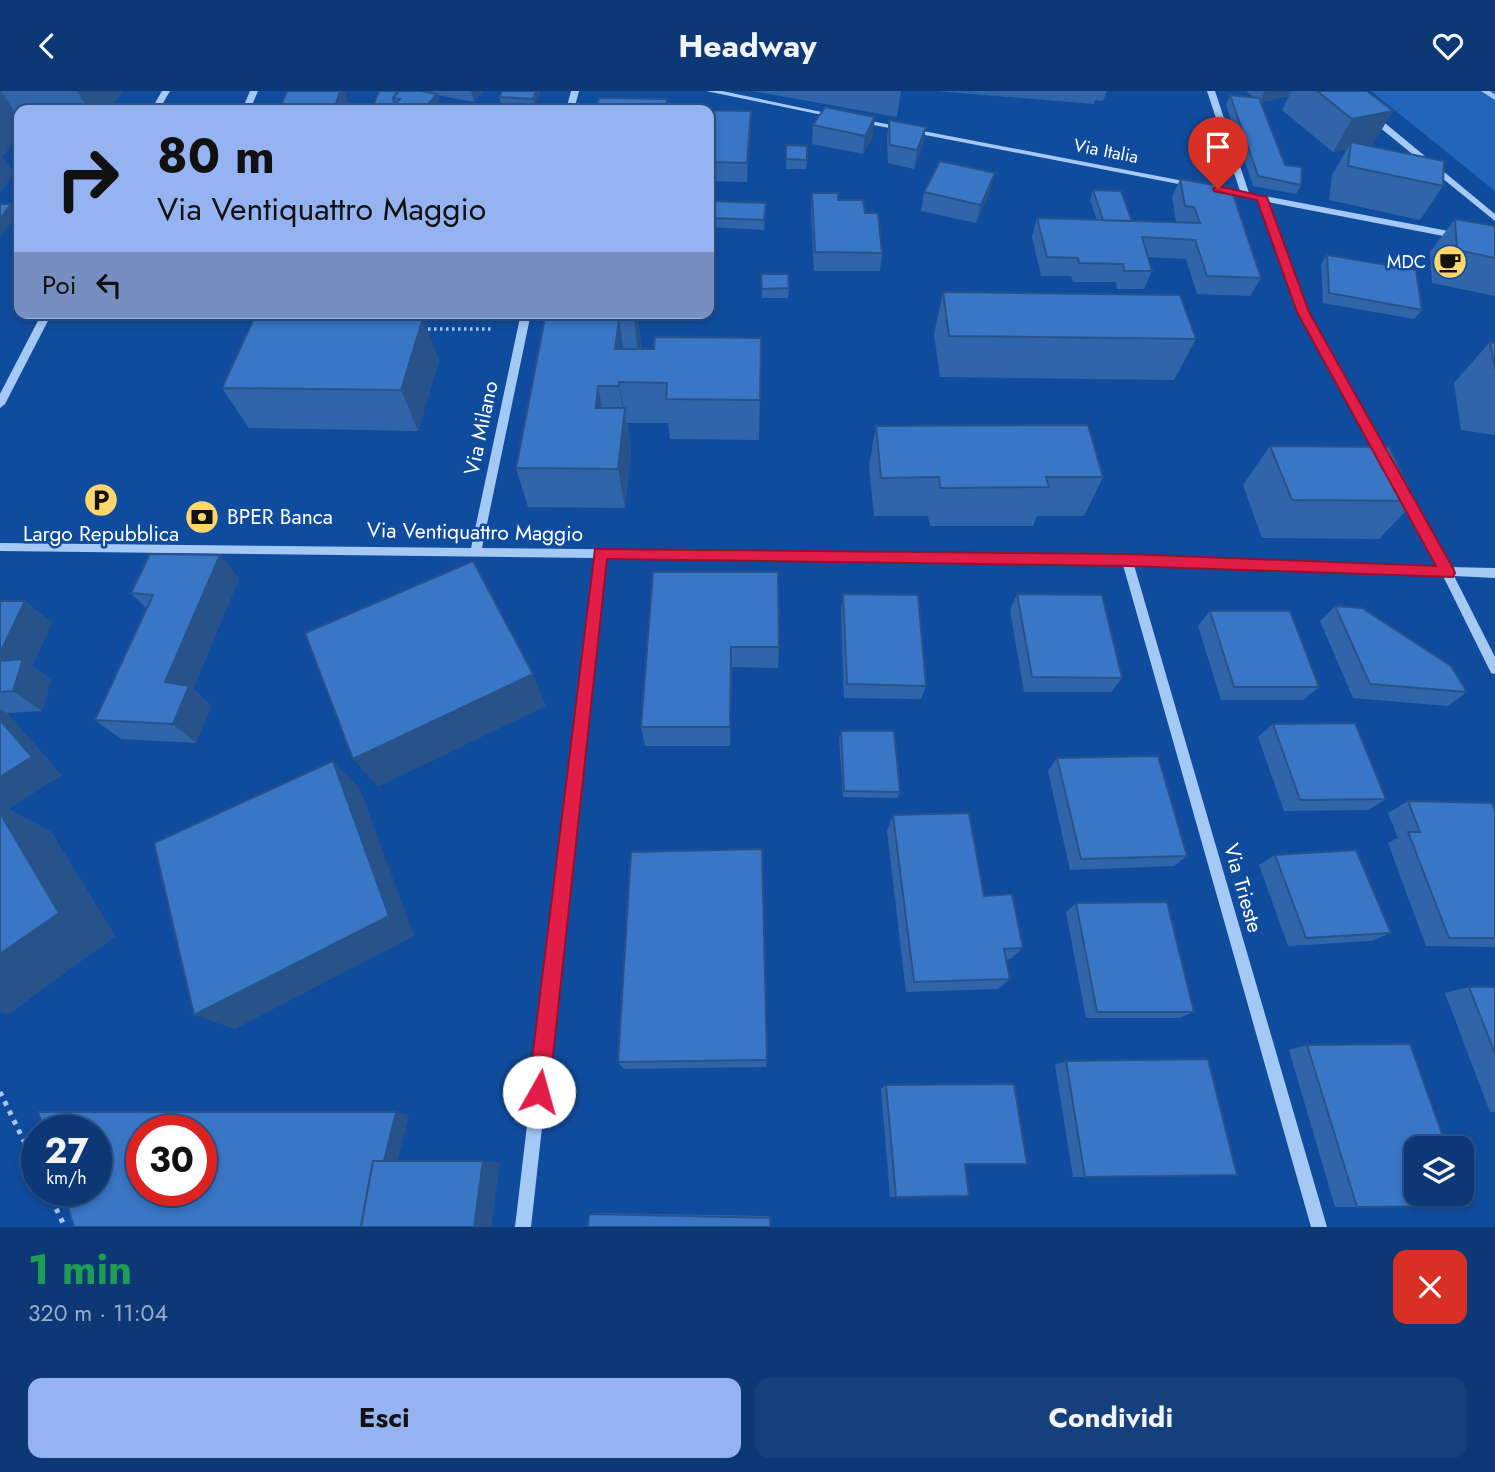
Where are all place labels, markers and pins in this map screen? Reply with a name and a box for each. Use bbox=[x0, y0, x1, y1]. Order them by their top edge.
pin bbox=[1188, 117, 1248, 189]
cafe icon: MDC bbox=[1431, 243, 1469, 281]
place label: MDC bbox=[1387, 249, 1426, 275]
parking icon: Largo Repubblica bbox=[82, 481, 120, 519]
bank icon: BPER Banca bbox=[183, 498, 221, 536]
place label: BPER Banca bbox=[227, 502, 333, 532]
place label: Largo Repubblica bbox=[23, 519, 179, 549]

